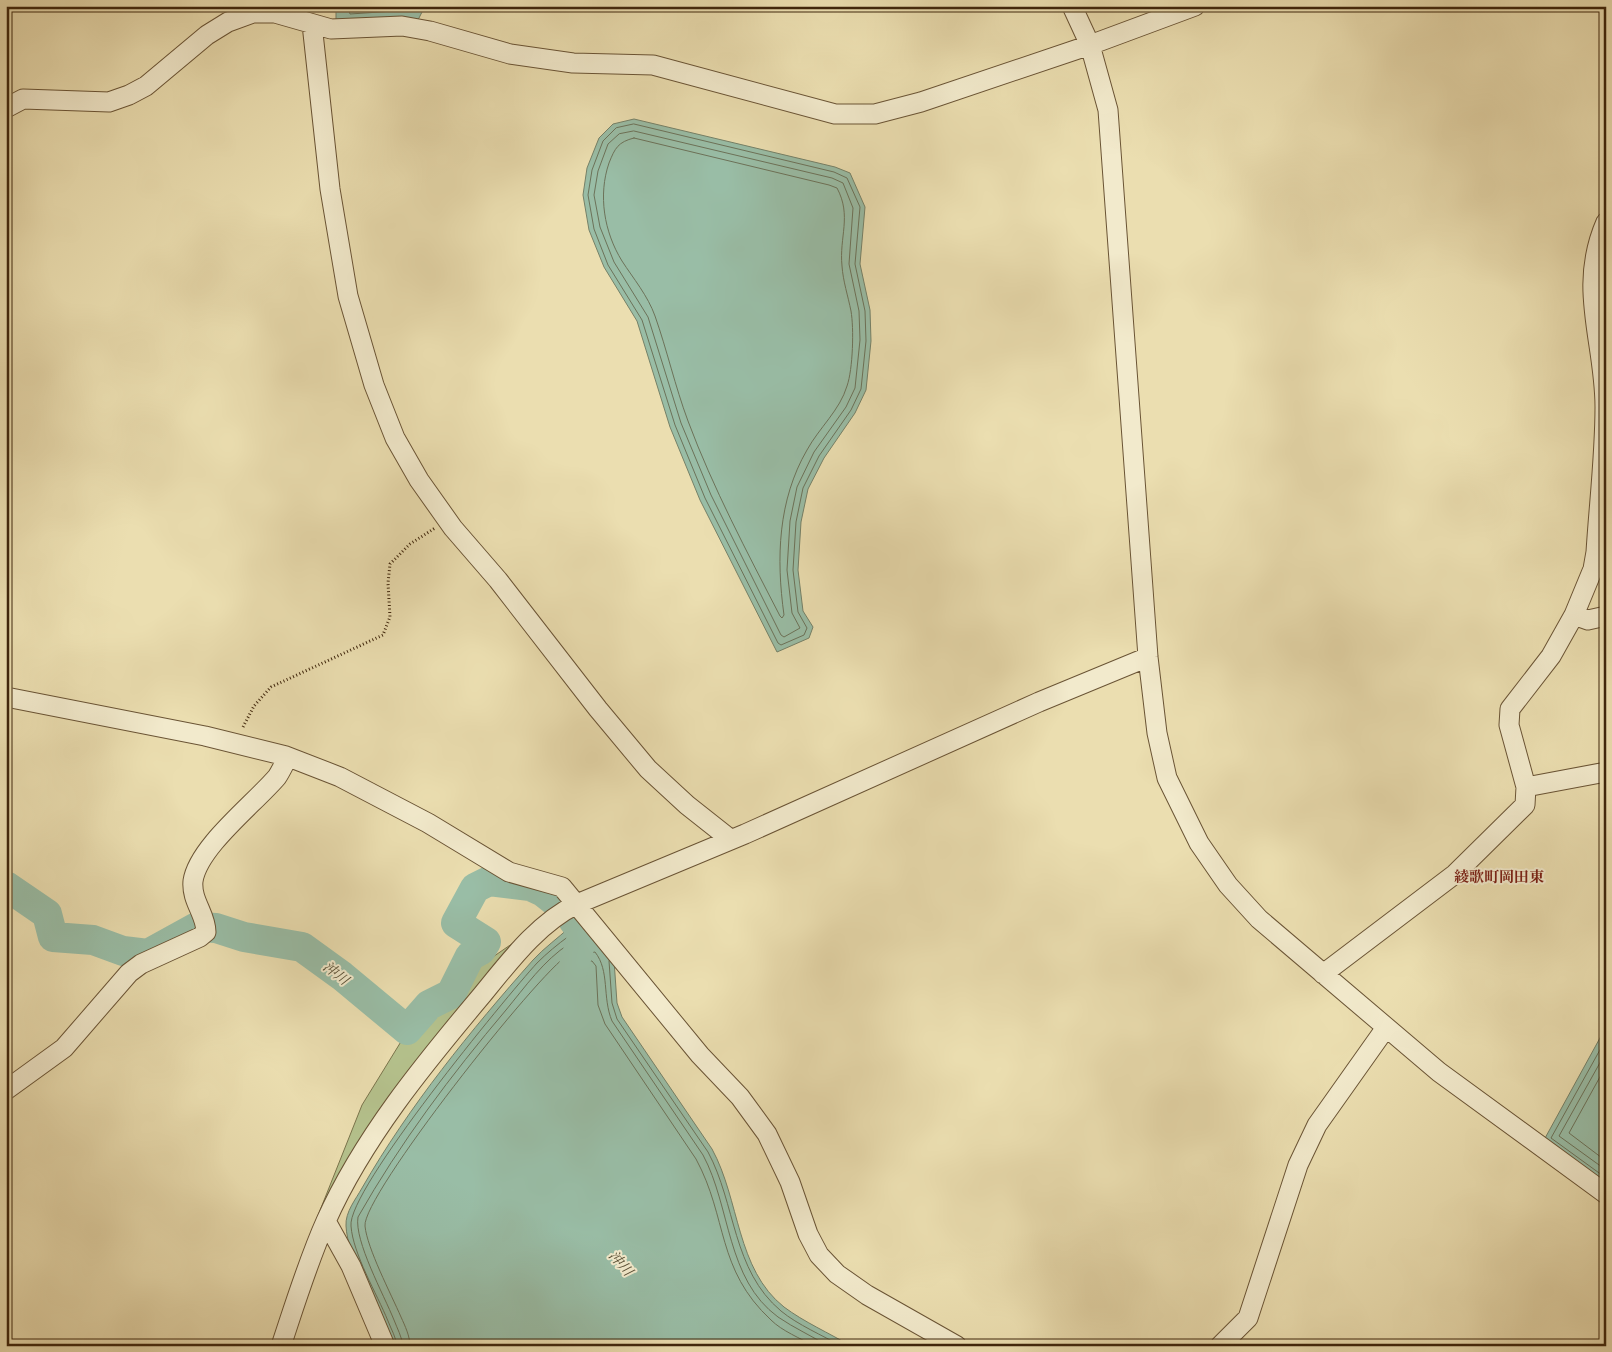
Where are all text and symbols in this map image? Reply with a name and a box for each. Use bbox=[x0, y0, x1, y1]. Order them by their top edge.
district label: 綾歌町岡田東 bbox=[1454, 867, 1545, 886]
water label: 沖川 bbox=[319, 957, 354, 990]
water label: 沖川 bbox=[605, 1247, 638, 1281]

